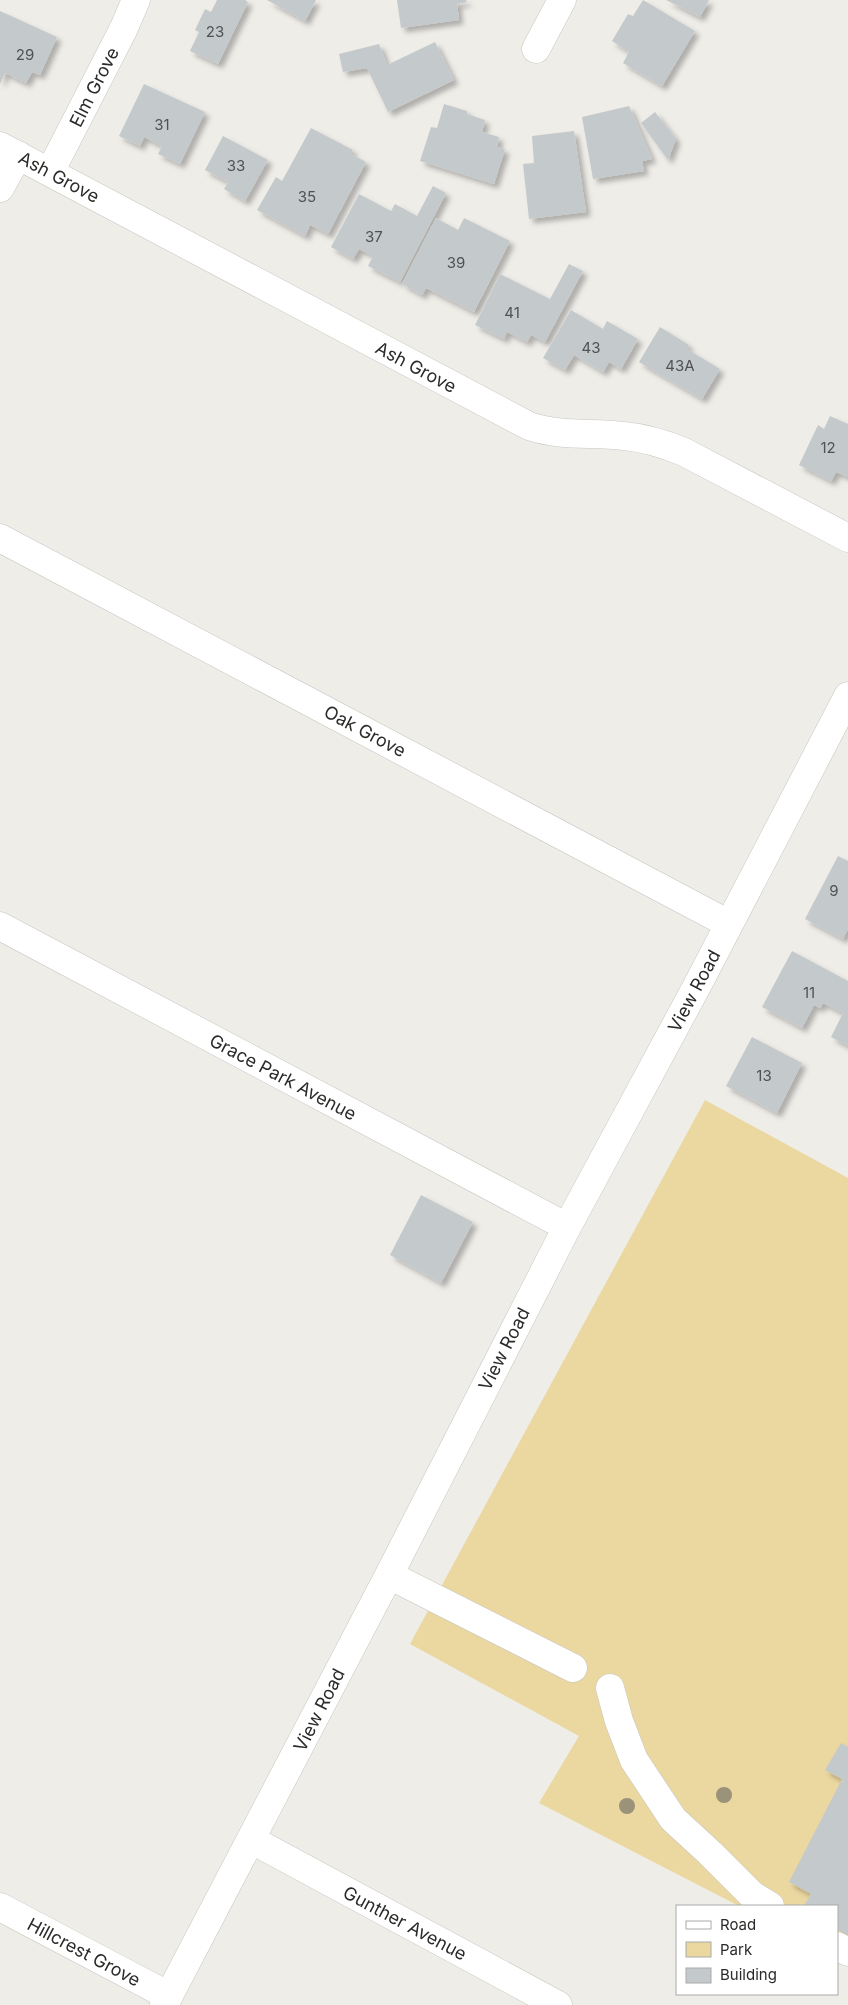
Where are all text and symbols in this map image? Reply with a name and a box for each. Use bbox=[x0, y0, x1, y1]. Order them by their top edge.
house number: 23 bbox=[206, 22, 224, 41]
street label: Elm Grove bbox=[65, 44, 123, 130]
house number: 29 bbox=[16, 45, 34, 64]
house number: 31 bbox=[154, 115, 170, 134]
street label: Ash Grove bbox=[15, 147, 103, 207]
house number: 33 bbox=[227, 156, 245, 175]
house number: 35 bbox=[298, 187, 316, 206]
house number: 37 bbox=[365, 227, 383, 246]
house number: 39 bbox=[447, 253, 465, 272]
house number: 41 bbox=[504, 303, 520, 322]
street label: Ash Grove bbox=[372, 337, 460, 397]
house number: 43 bbox=[582, 338, 600, 357]
house number: 43A bbox=[665, 356, 695, 375]
house number: 12 bbox=[820, 438, 836, 457]
street label: Oak Grove bbox=[321, 701, 409, 761]
house number: 9 bbox=[829, 881, 839, 900]
street label: View Road bbox=[664, 946, 724, 1036]
house number: 11 bbox=[803, 983, 815, 1002]
street label: Grace Park Avenue bbox=[206, 1029, 360, 1125]
house number: 13 bbox=[756, 1066, 772, 1085]
street label: View Road bbox=[474, 1304, 534, 1394]
street label: View Road bbox=[289, 1665, 349, 1755]
street label: Gunther Avenue bbox=[340, 1882, 470, 1964]
legend bbox=[676, 1905, 838, 1995]
street label: Hillcrest Grove bbox=[24, 1913, 144, 1991]
text: Road bbox=[720, 1915, 756, 1934]
text: Park bbox=[720, 1940, 753, 1959]
text: Building bbox=[720, 1965, 777, 1984]

